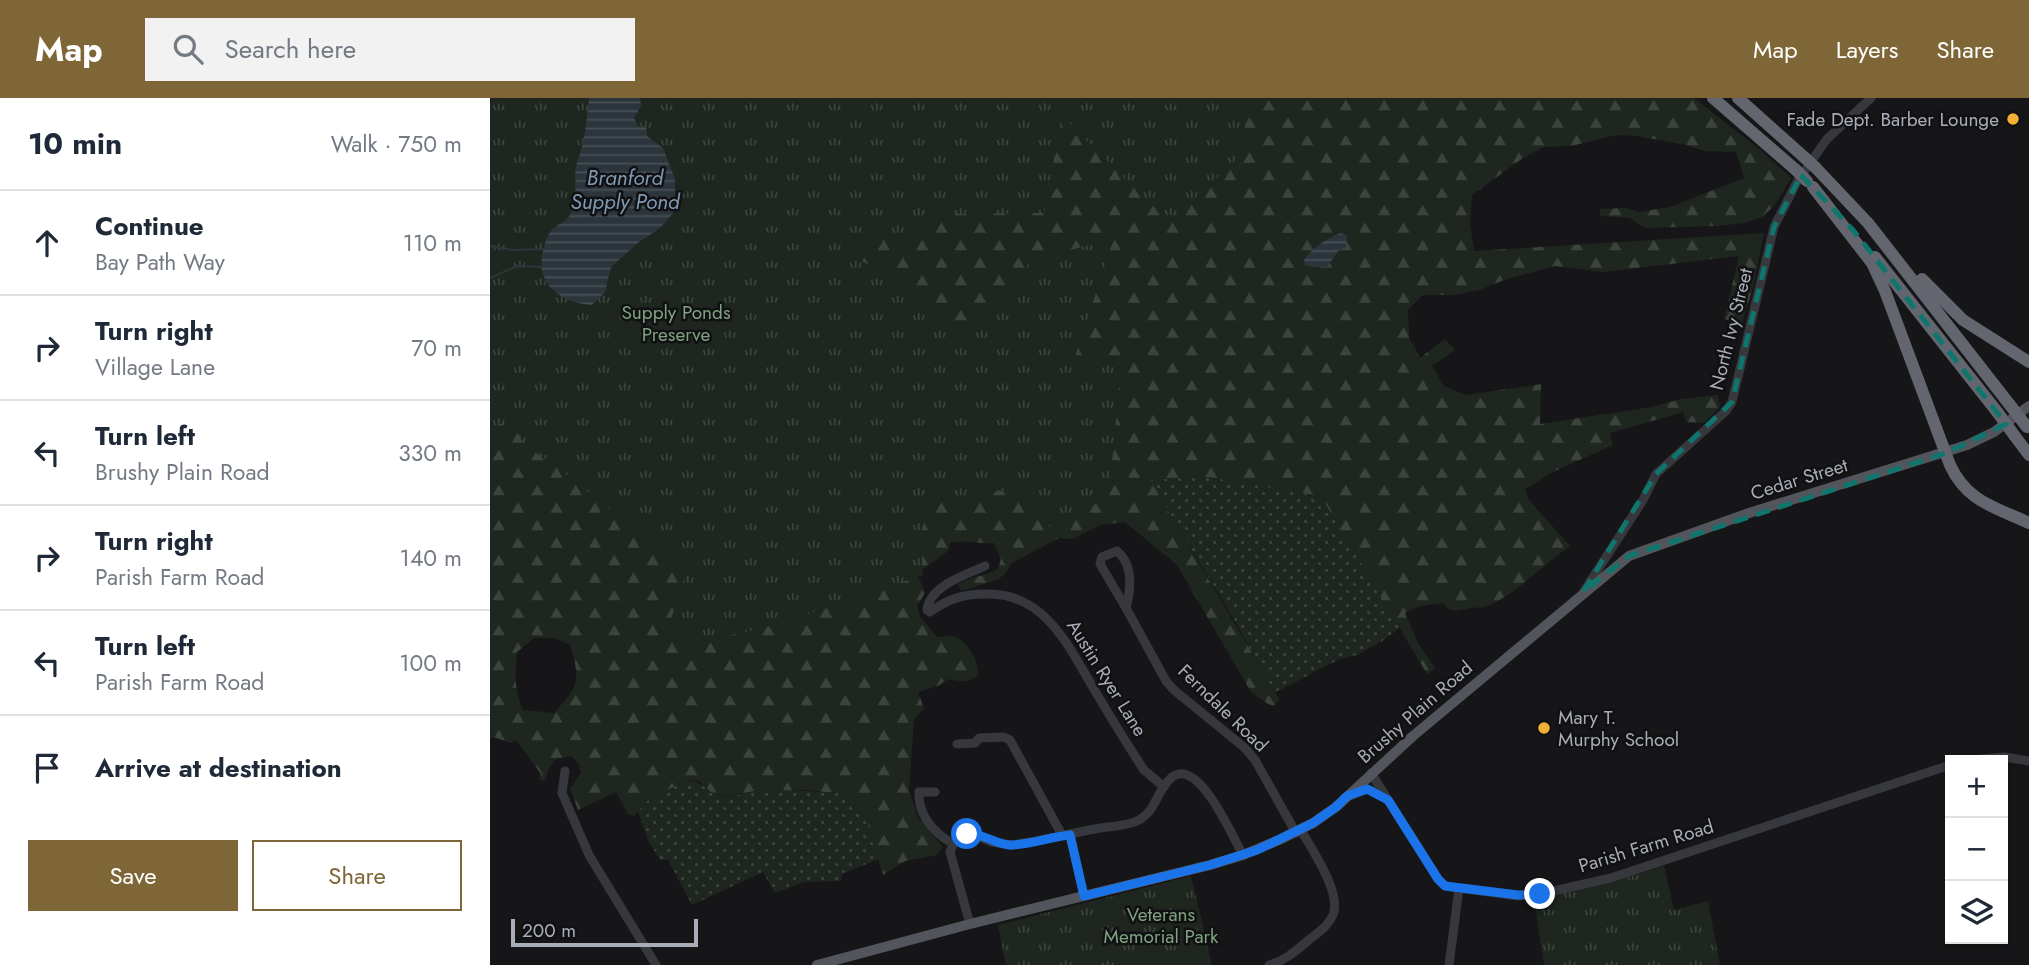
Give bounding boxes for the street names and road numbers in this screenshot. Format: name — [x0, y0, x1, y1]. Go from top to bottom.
street label: North Ivy Street — [1703, 265, 1759, 393]
street label: Cedar Street — [1747, 451, 1851, 507]
street label: Austin Ryer Lane — [1060, 614, 1154, 742]
street label: Brushy Plain Road — [1352, 655, 1478, 769]
street label: Ferndale Road — [1172, 658, 1274, 758]
street label: Parish Farm Road — [1575, 813, 1717, 879]

